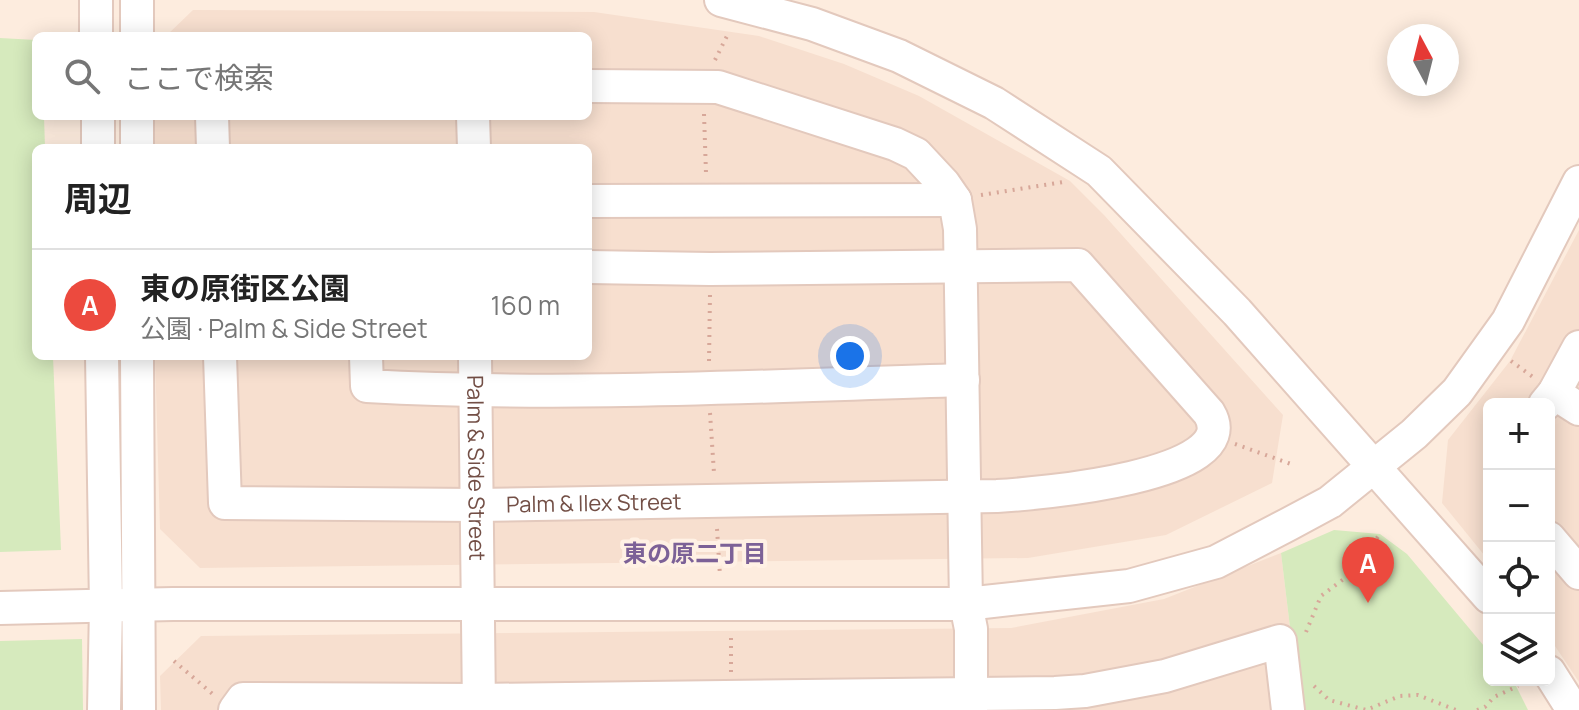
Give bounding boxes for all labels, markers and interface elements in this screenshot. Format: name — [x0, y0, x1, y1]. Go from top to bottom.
north arrow — [1387, 24, 1459, 96]
search box — [32, 32, 592, 120]
icon: search — [60, 54, 104, 98]
text: ここで検索 — [124, 57, 274, 98]
text: 周辺 — [64, 175, 132, 221]
text: 東の原街区公園 — [140, 267, 350, 308]
text: A — [81, 287, 99, 323]
text: 160 m — [491, 287, 560, 323]
text: 公園 · Palm & Side Street — [140, 310, 428, 346]
your location — [830, 336, 870, 376]
street label: Palm & Side Street — [460, 375, 492, 561]
map controls — [1483, 398, 1555, 686]
button: + — [1483, 398, 1555, 470]
button: − — [1483, 470, 1555, 542]
street label: Palm & Ilex Street — [506, 486, 682, 519]
district label: 東の原二丁目 — [623, 536, 767, 569]
pin: A — [1342, 537, 1394, 603]
button: locate — [1483, 542, 1555, 614]
button: layers — [1483, 614, 1555, 686]

